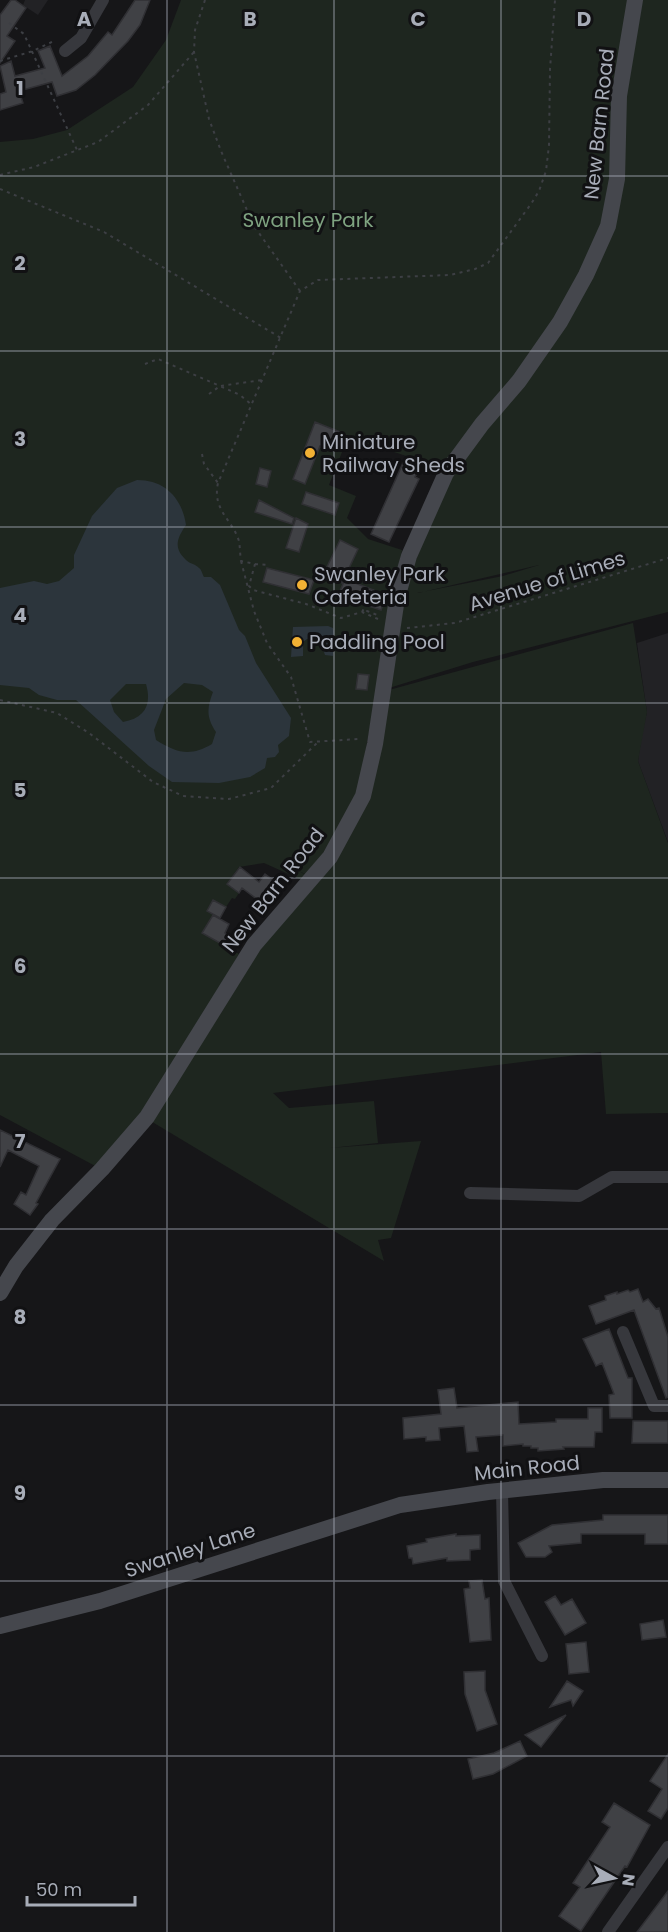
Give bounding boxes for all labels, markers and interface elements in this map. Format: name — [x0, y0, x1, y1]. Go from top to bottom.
text: A — [77, 5, 92, 33]
text: B — [243, 5, 257, 33]
text: C — [410, 5, 426, 33]
text: D — [577, 5, 591, 33]
street label: New Barn Road — [577, 47, 621, 201]
text: 1 — [16, 74, 24, 102]
park label: Swanley Park — [242, 206, 374, 234]
text: 2 — [14, 249, 26, 277]
text: 3 — [14, 425, 26, 453]
place label: Miniature Railway Sheds — [322, 428, 465, 479]
marker: Miniature Railway Sheds — [303, 446, 317, 460]
street label: Avenue of Limes — [465, 544, 629, 618]
place label: Swanley Park Cafeteria — [314, 560, 446, 611]
marker: Swanley Park Cafeteria — [295, 578, 309, 592]
text: 4 — [13, 601, 27, 629]
place label: Paddling Pool — [309, 628, 445, 656]
marker: Paddling Pool — [290, 635, 304, 649]
text: 5 — [14, 776, 27, 804]
street label: New Barn Road — [215, 822, 331, 958]
text: 6 — [14, 952, 26, 980]
text: 7 — [15, 1127, 26, 1155]
text: 8 — [14, 1303, 26, 1331]
street label: Main Road — [473, 1449, 581, 1487]
text: 9 — [14, 1479, 26, 1507]
street label: Swanley Lane — [121, 1516, 259, 1584]
north arrow — [584, 1848, 644, 1908]
scale bar — [27, 1869, 135, 1907]
text: N — [616, 1872, 641, 1888]
text: 50 m — [36, 1877, 82, 1902]

